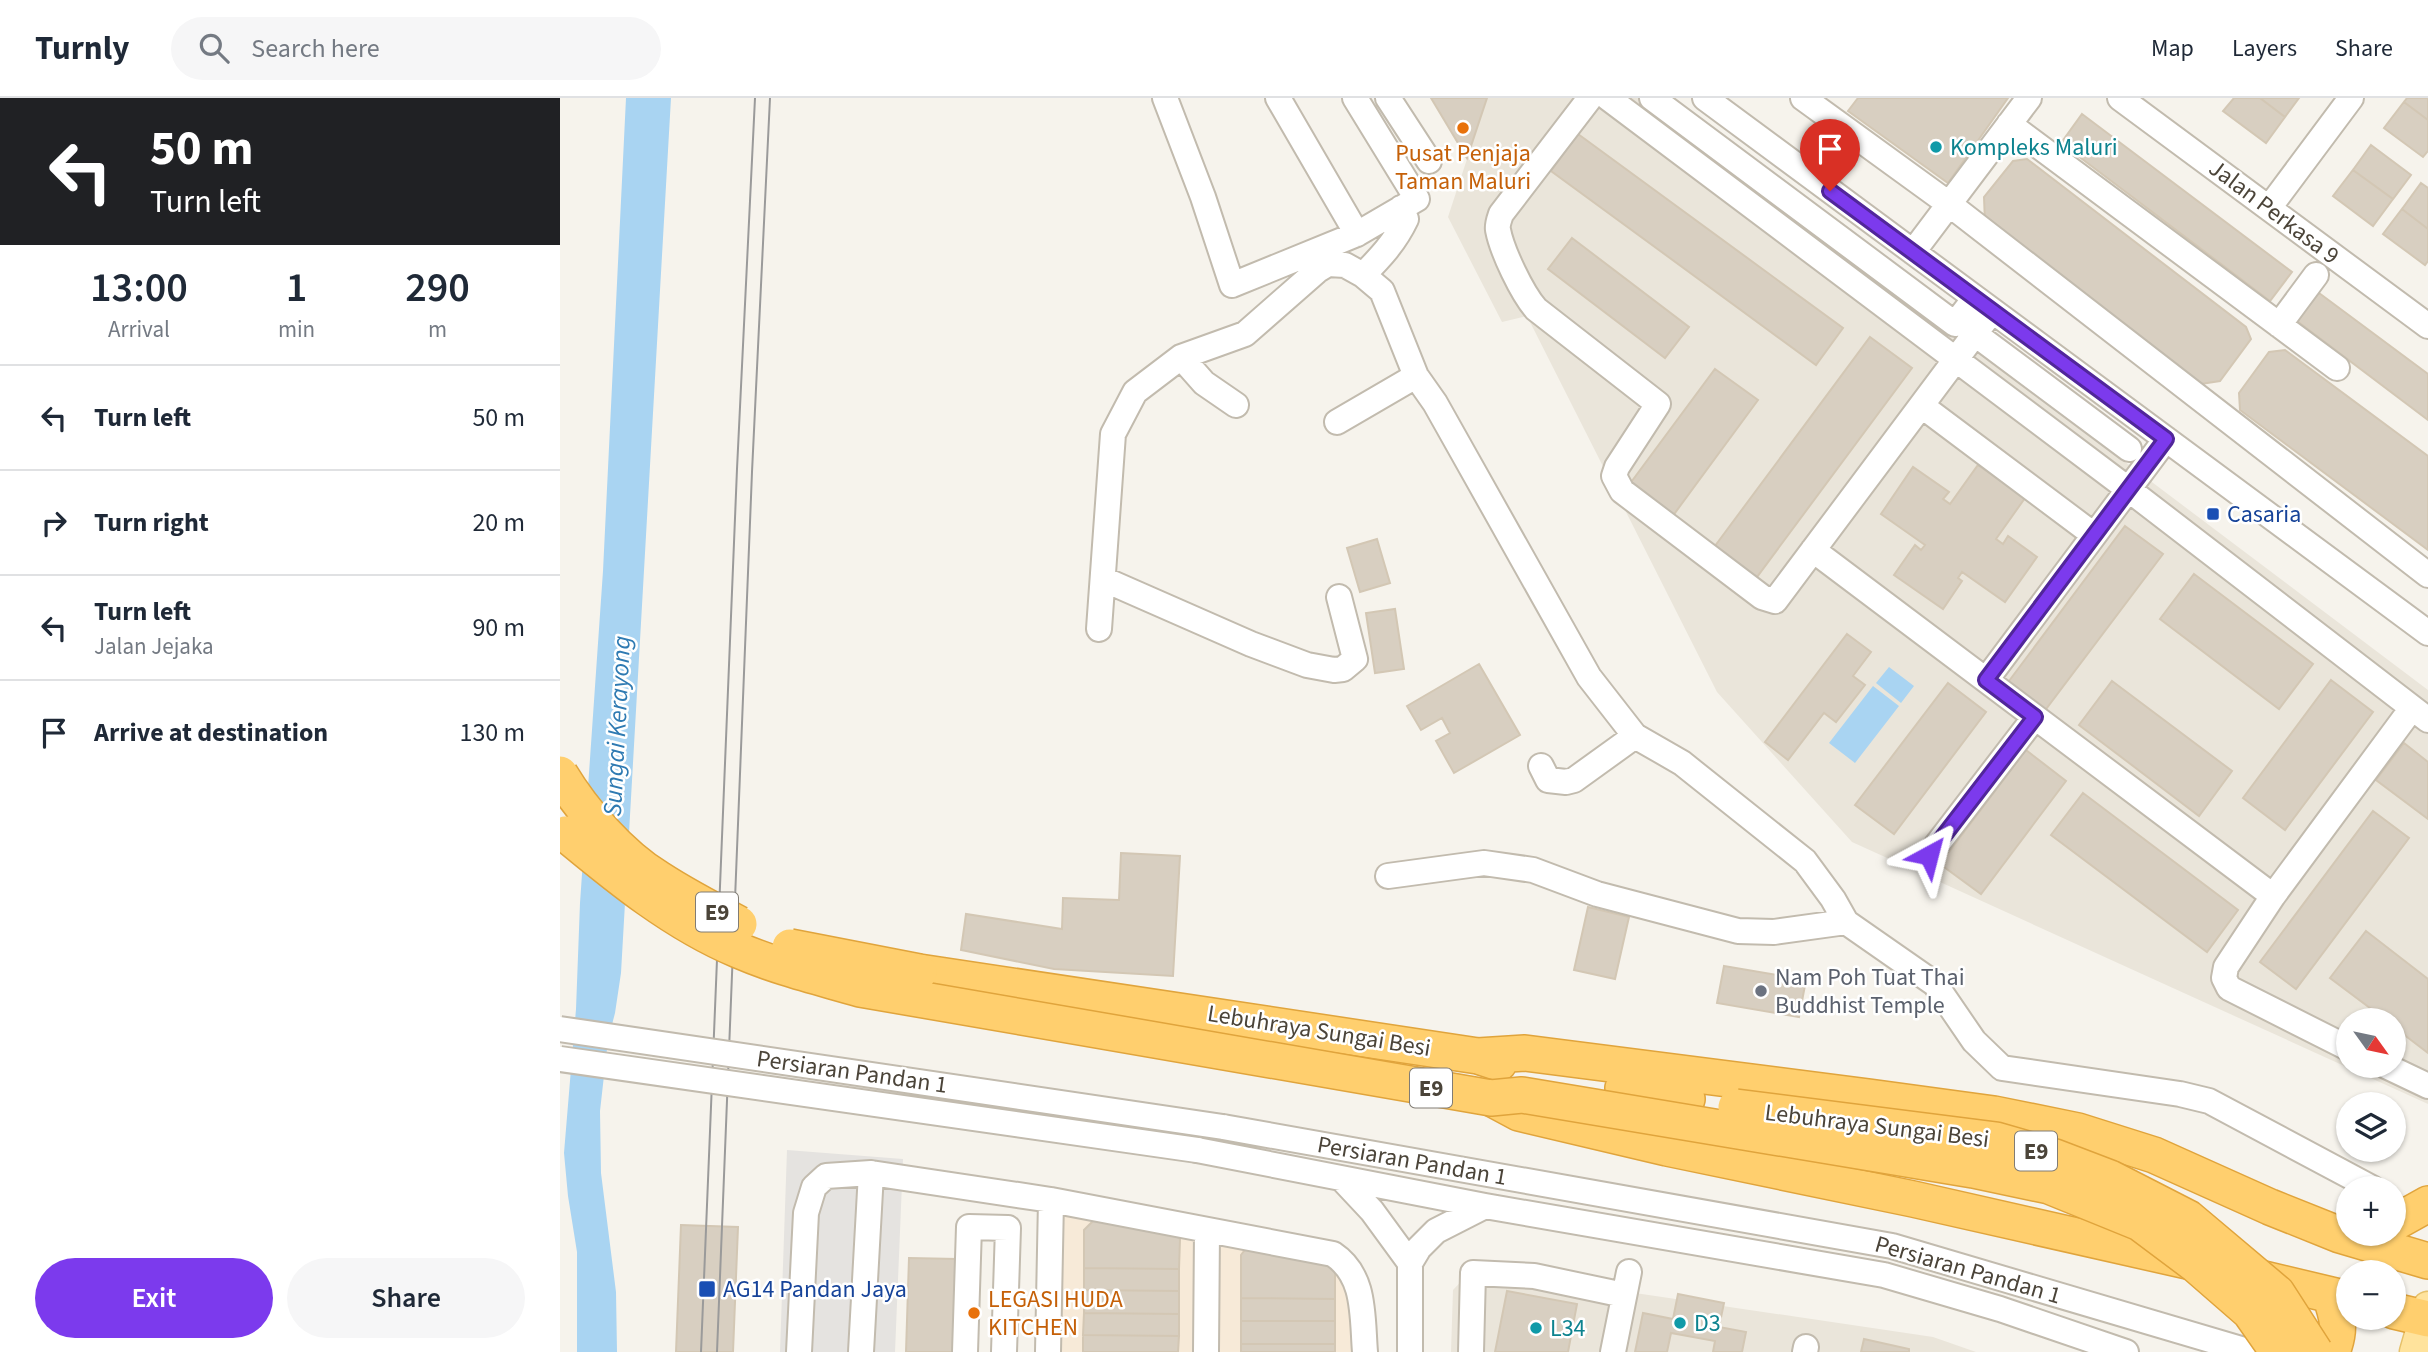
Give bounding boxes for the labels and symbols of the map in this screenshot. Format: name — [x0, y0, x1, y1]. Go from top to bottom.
pin — [1800, 119, 1860, 191]
marker: Pusat Penjaja Taman Maluri — [1455, 120, 1471, 136]
place label: Kompleks Maluri — [1950, 130, 2118, 165]
place label: Pusat Penjaja Taman Maluri — [1395, 136, 1531, 199]
marker: Kompleks Maluri — [1928, 139, 1944, 155]
street label: Jalan Perkasa 9 — [2201, 151, 2347, 273]
place label: Casaria — [2227, 497, 2301, 532]
marker: Casaria — [2205, 506, 2221, 522]
water label: Sungai Kerayong — [594, 635, 640, 817]
position arrow — [1892, 818, 1966, 892]
road number: E9 — [696, 892, 738, 932]
place label: Nam Poh Tuat Thai Buddhist Temple — [1775, 960, 1965, 1023]
marker: Nam Poh Tuat Thai Buddhist Temple — [1753, 983, 1769, 999]
street label: Lebuhraya Sungai Besi — [1205, 996, 1433, 1066]
north arrow — [2336, 1008, 2406, 1078]
street label: Persiaran Pandan 1 — [754, 1041, 950, 1103]
road number: E9 — [1410, 1068, 1452, 1107]
street label: Lebuhraya Sungai Besi — [1763, 1095, 1991, 1157]
street label: Persiaran Pandan 1 — [1314, 1127, 1510, 1195]
road number: E9 — [2015, 1132, 2057, 1170]
street label: Persiaran Pandan 1 — [1871, 1227, 2065, 1313]
place label: AG14 Pandan Jaya — [723, 1272, 907, 1307]
marker: AG14 Pandan Jaya — [697, 1279, 717, 1299]
place label: LEGASI HUDA KITCHEN — [988, 1282, 1123, 1345]
marker: LEGASI HUDA KITCHEN — [966, 1305, 982, 1321]
place label: D3 — [1694, 1306, 1721, 1341]
place label: L34 — [1550, 1311, 1586, 1346]
marker: D3 — [1672, 1315, 1688, 1331]
marker: L34 — [1528, 1320, 1544, 1336]

